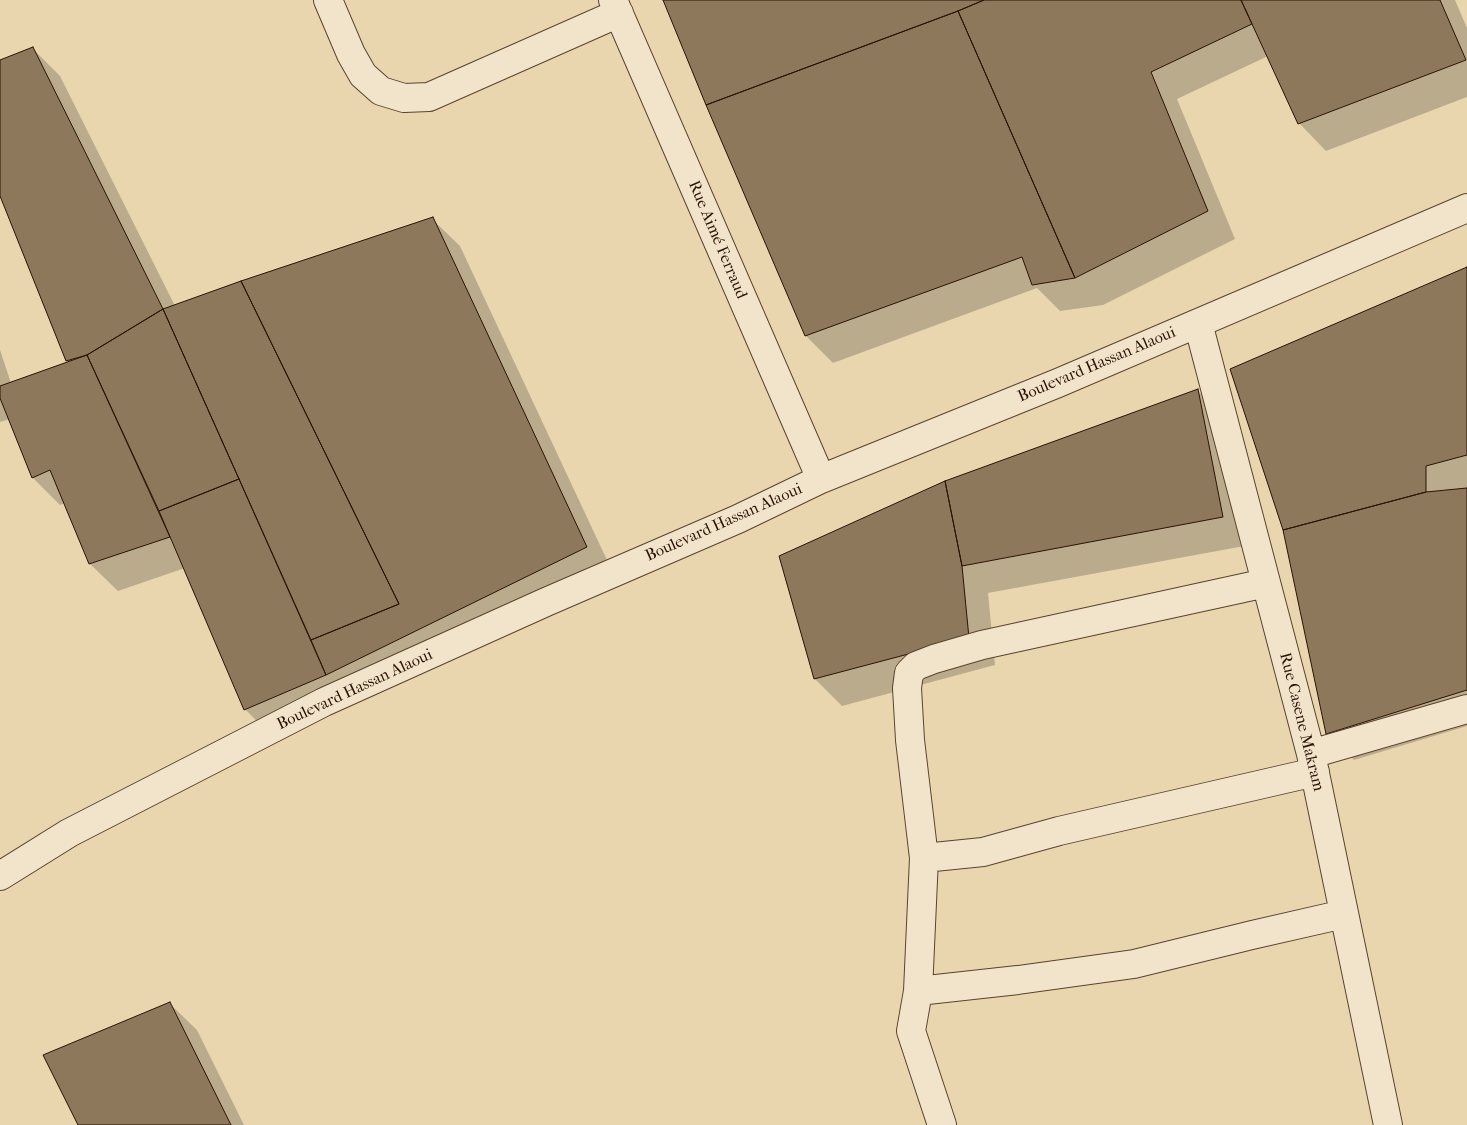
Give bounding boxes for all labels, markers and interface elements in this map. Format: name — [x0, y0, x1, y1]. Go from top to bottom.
street label: Rue Aimé Ferraud — [683, 178, 751, 302]
street label: Boulevard Hassan Alaoui — [1015, 323, 1179, 407]
street label: Boulevard Hassan Alaoui — [643, 480, 805, 566]
street label: Boulevard Hassan Alaoui — [274, 645, 436, 735]
street label: Rue Casene Makram — [1274, 651, 1328, 793]

